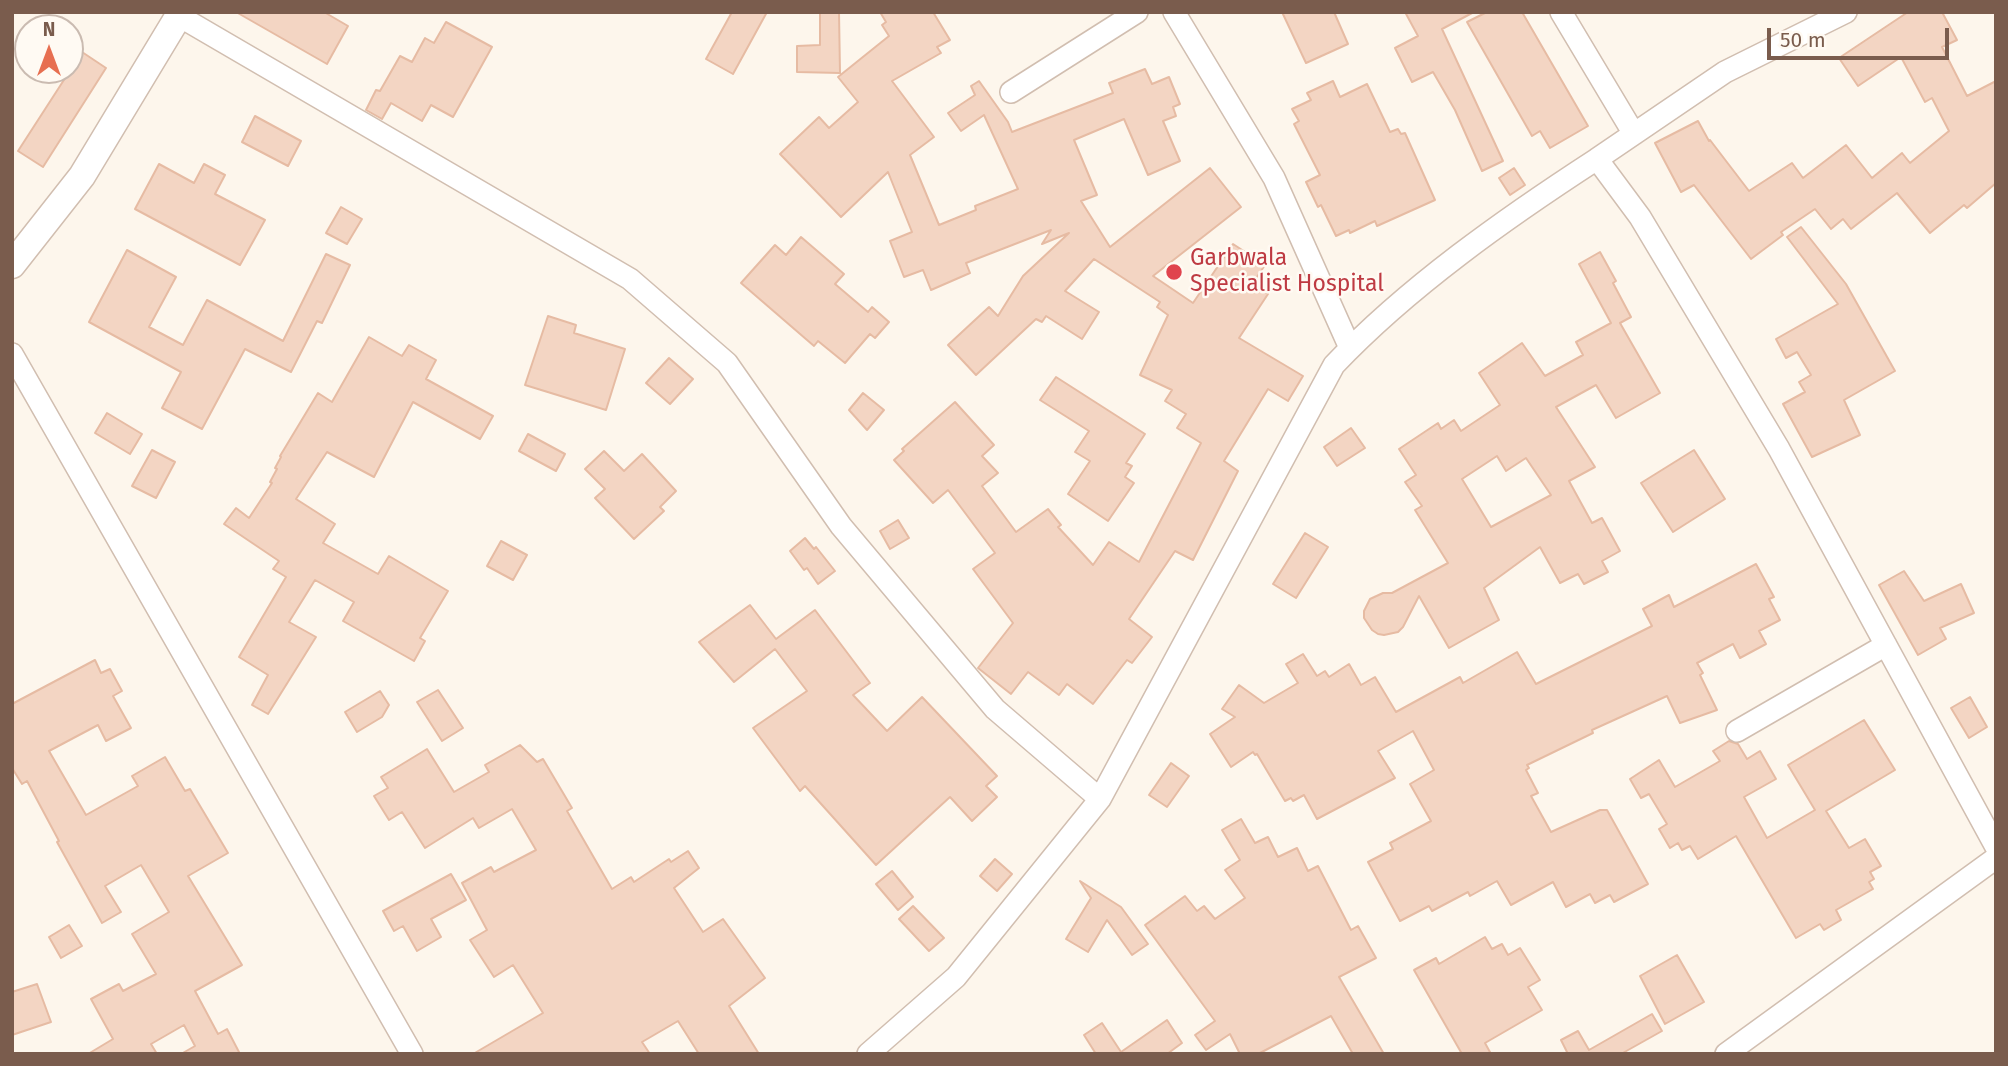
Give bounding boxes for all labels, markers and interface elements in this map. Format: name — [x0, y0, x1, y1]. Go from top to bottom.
north arrow — [14, 14, 84, 84]
scale bar — [1770, 14, 1952, 58]
text: N — [43, 18, 55, 41]
text: 50 m — [1780, 27, 1826, 53]
place label: Garbwala Specialist Hospital — [1190, 245, 1384, 299]
marker: Garbwala Specialist Hospital — [1164, 262, 1184, 282]

